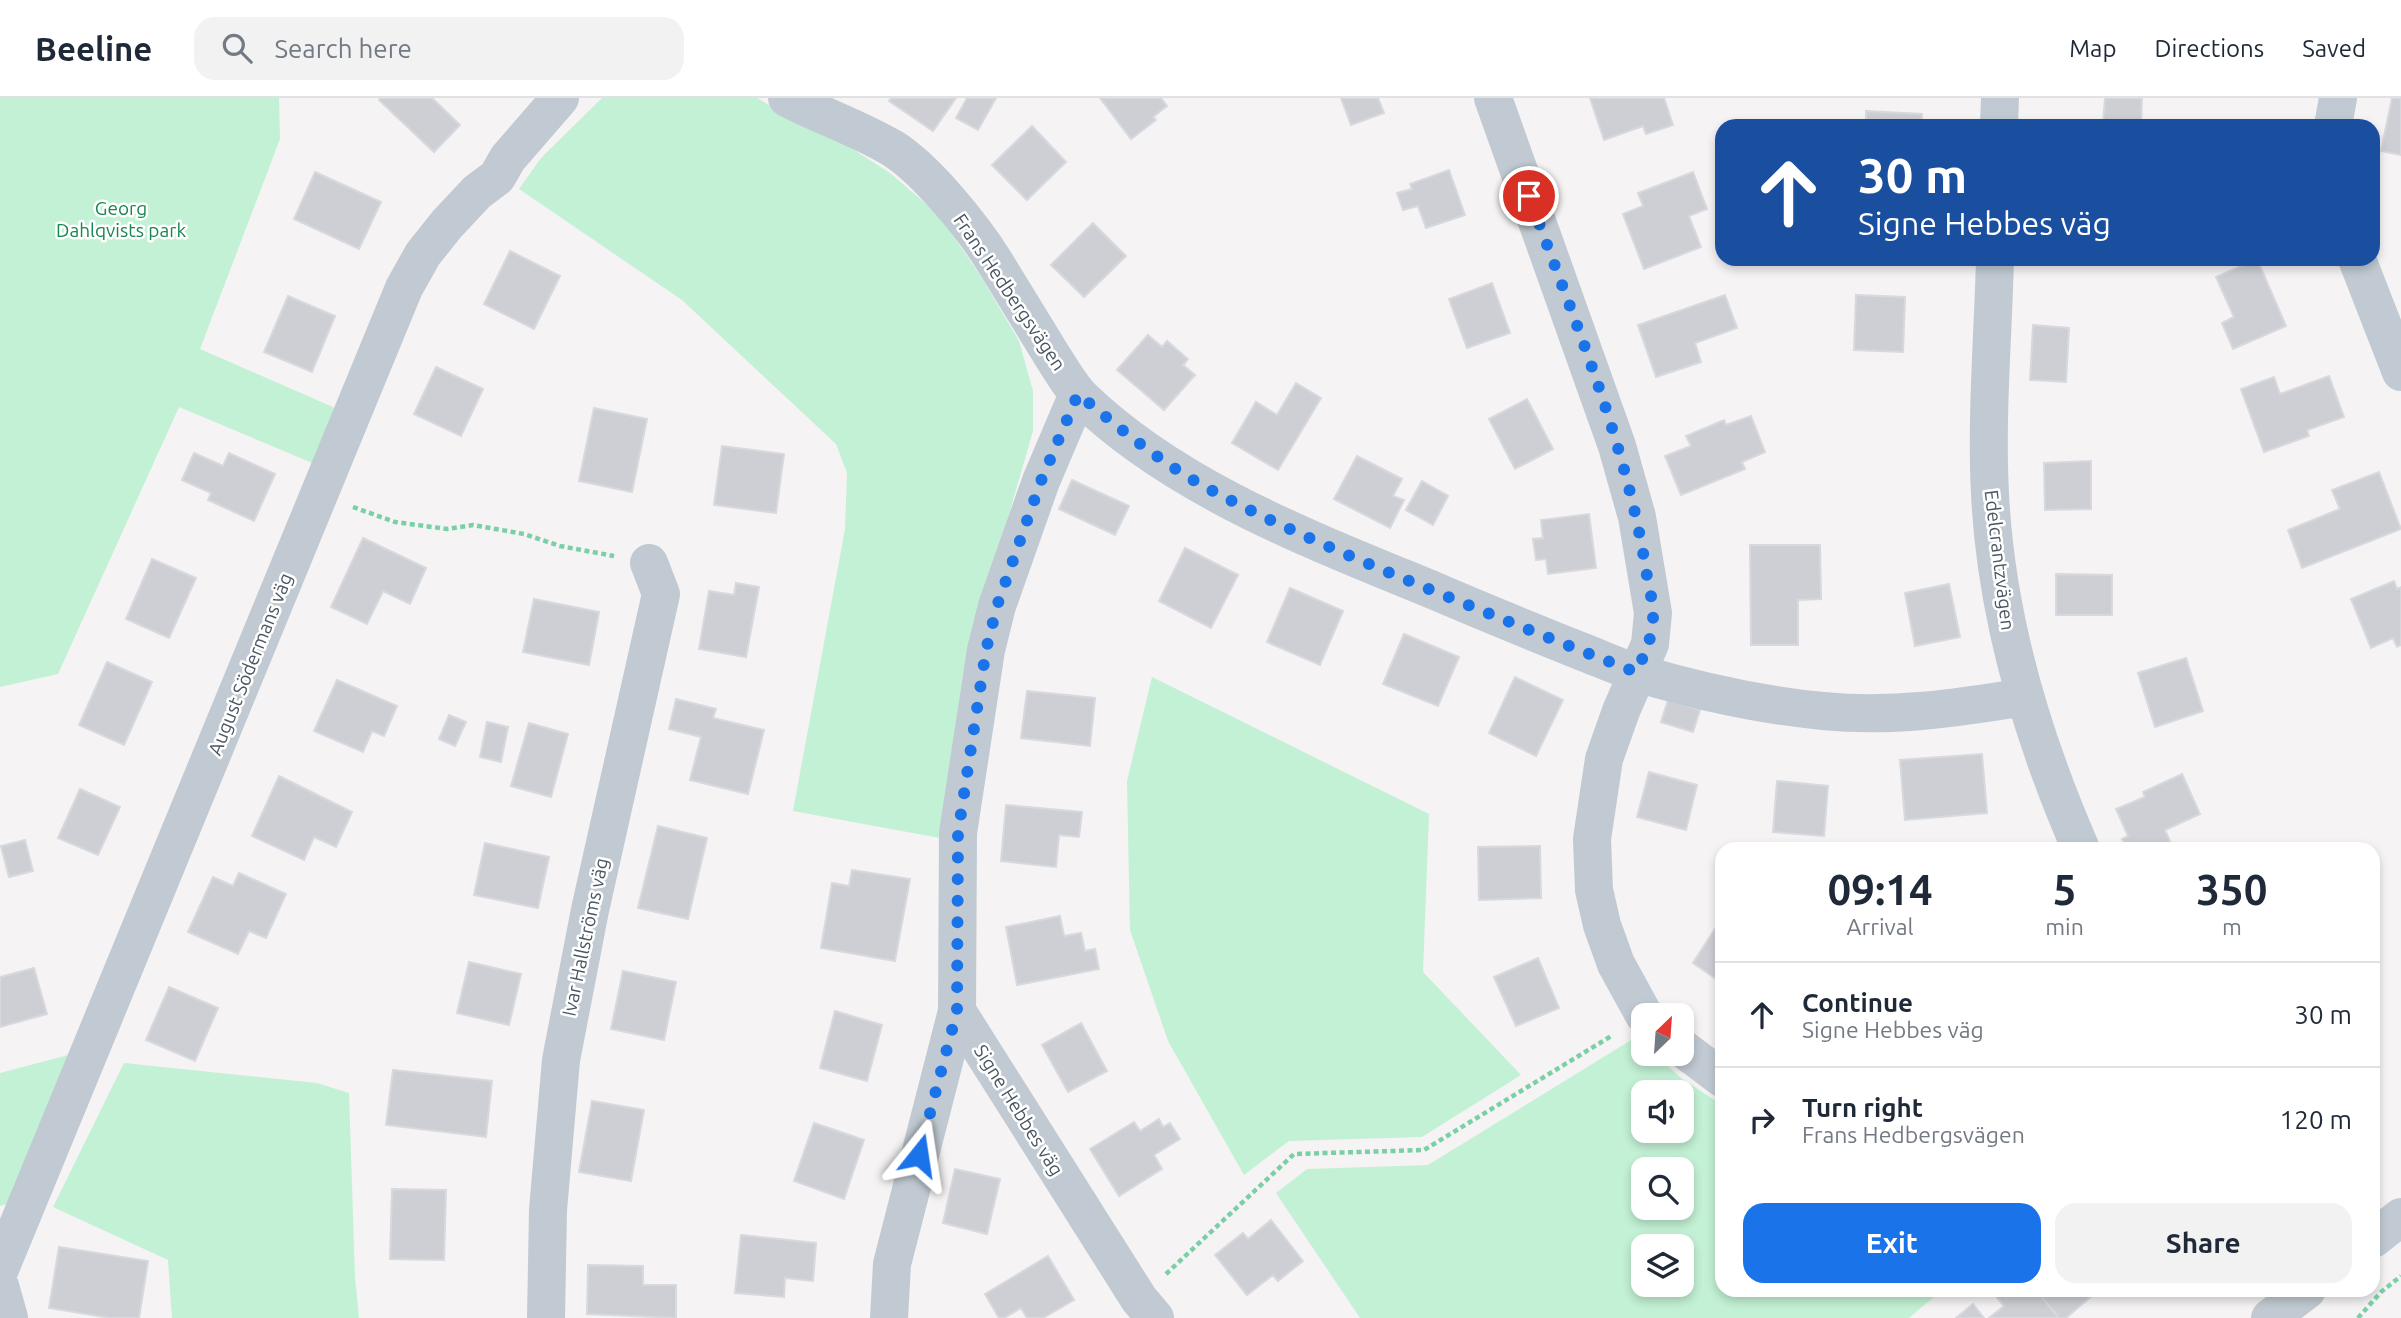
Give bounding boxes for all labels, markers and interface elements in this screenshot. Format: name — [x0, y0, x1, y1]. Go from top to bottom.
search box — [194, 17, 684, 80]
icon: search — [218, 29, 256, 67]
text: Beeline — [35, 30, 152, 67]
text: Search here — [274, 34, 412, 63]
text: Map — [2069, 35, 2116, 62]
text: Directions — [2154, 35, 2264, 62]
text: Saved — [2302, 35, 2366, 62]
icon: ahead — [1743, 147, 1834, 238]
text: 30 m — [1858, 147, 1967, 202]
pin — [1499, 166, 1559, 226]
icon: arrive — [1510, 177, 1548, 215]
park label: Georg Dahlqvists park — [56, 197, 186, 241]
text: Signe Hebbes väg — [1858, 205, 2111, 241]
street label: Frans Hedbergsvägen — [949, 210, 1071, 374]
street label: Edelcrantzvägen — [1980, 489, 2020, 631]
street label: August Södermans väg — [203, 570, 297, 758]
street label: Ivar Hallströms väg — [557, 856, 613, 1018]
text: 09:14 — [1828, 866, 1933, 913]
text: 5 — [2053, 866, 2076, 913]
text: 350 — [2196, 866, 2267, 913]
text: Arrival — [1847, 914, 1914, 939]
text: min — [2045, 914, 2084, 939]
text: m — [2222, 914, 2242, 939]
text: Continue — [1802, 988, 1913, 1017]
icon: ahead — [1743, 996, 1781, 1034]
text: 30 m — [2294, 1000, 2352, 1029]
north arrow — [1631, 1003, 1694, 1066]
map controls — [1631, 1003, 1694, 1297]
text: Signe Hebbes väg — [1802, 1017, 1984, 1042]
street label: Signe Hebbes väg — [970, 1040, 1068, 1180]
button: sound — [1631, 1080, 1694, 1143]
text: Turn right — [1802, 1093, 1923, 1122]
icon: right — [1743, 1101, 1781, 1139]
text: 120 m — [2280, 1105, 2352, 1134]
position arrow — [882, 1118, 956, 1192]
text: Frans Hedbergsvägen — [1802, 1122, 2025, 1147]
button: search — [1631, 1157, 1694, 1220]
button: Exit — [1743, 1203, 2041, 1283]
button: Share — [2055, 1203, 2352, 1283]
button: layers — [1631, 1234, 1694, 1297]

